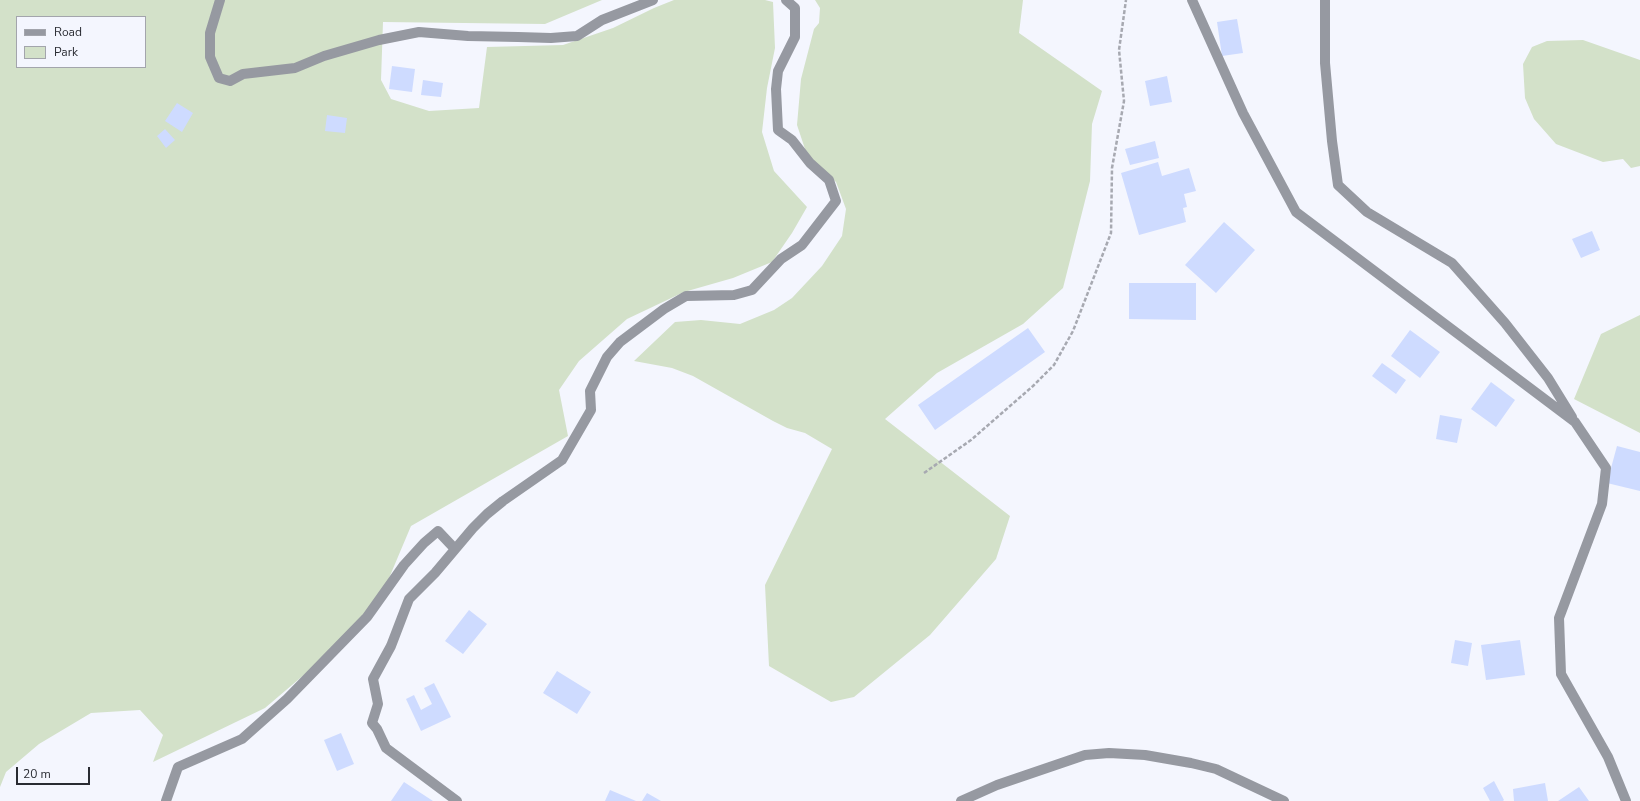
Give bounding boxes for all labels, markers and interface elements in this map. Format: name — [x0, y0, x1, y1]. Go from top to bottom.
legend — [16, 16, 146, 68]
text: Road — [54, 24, 82, 40]
text: Park — [54, 44, 78, 60]
scale bar — [18, 759, 92, 785]
text: 20 m — [23, 766, 51, 782]

